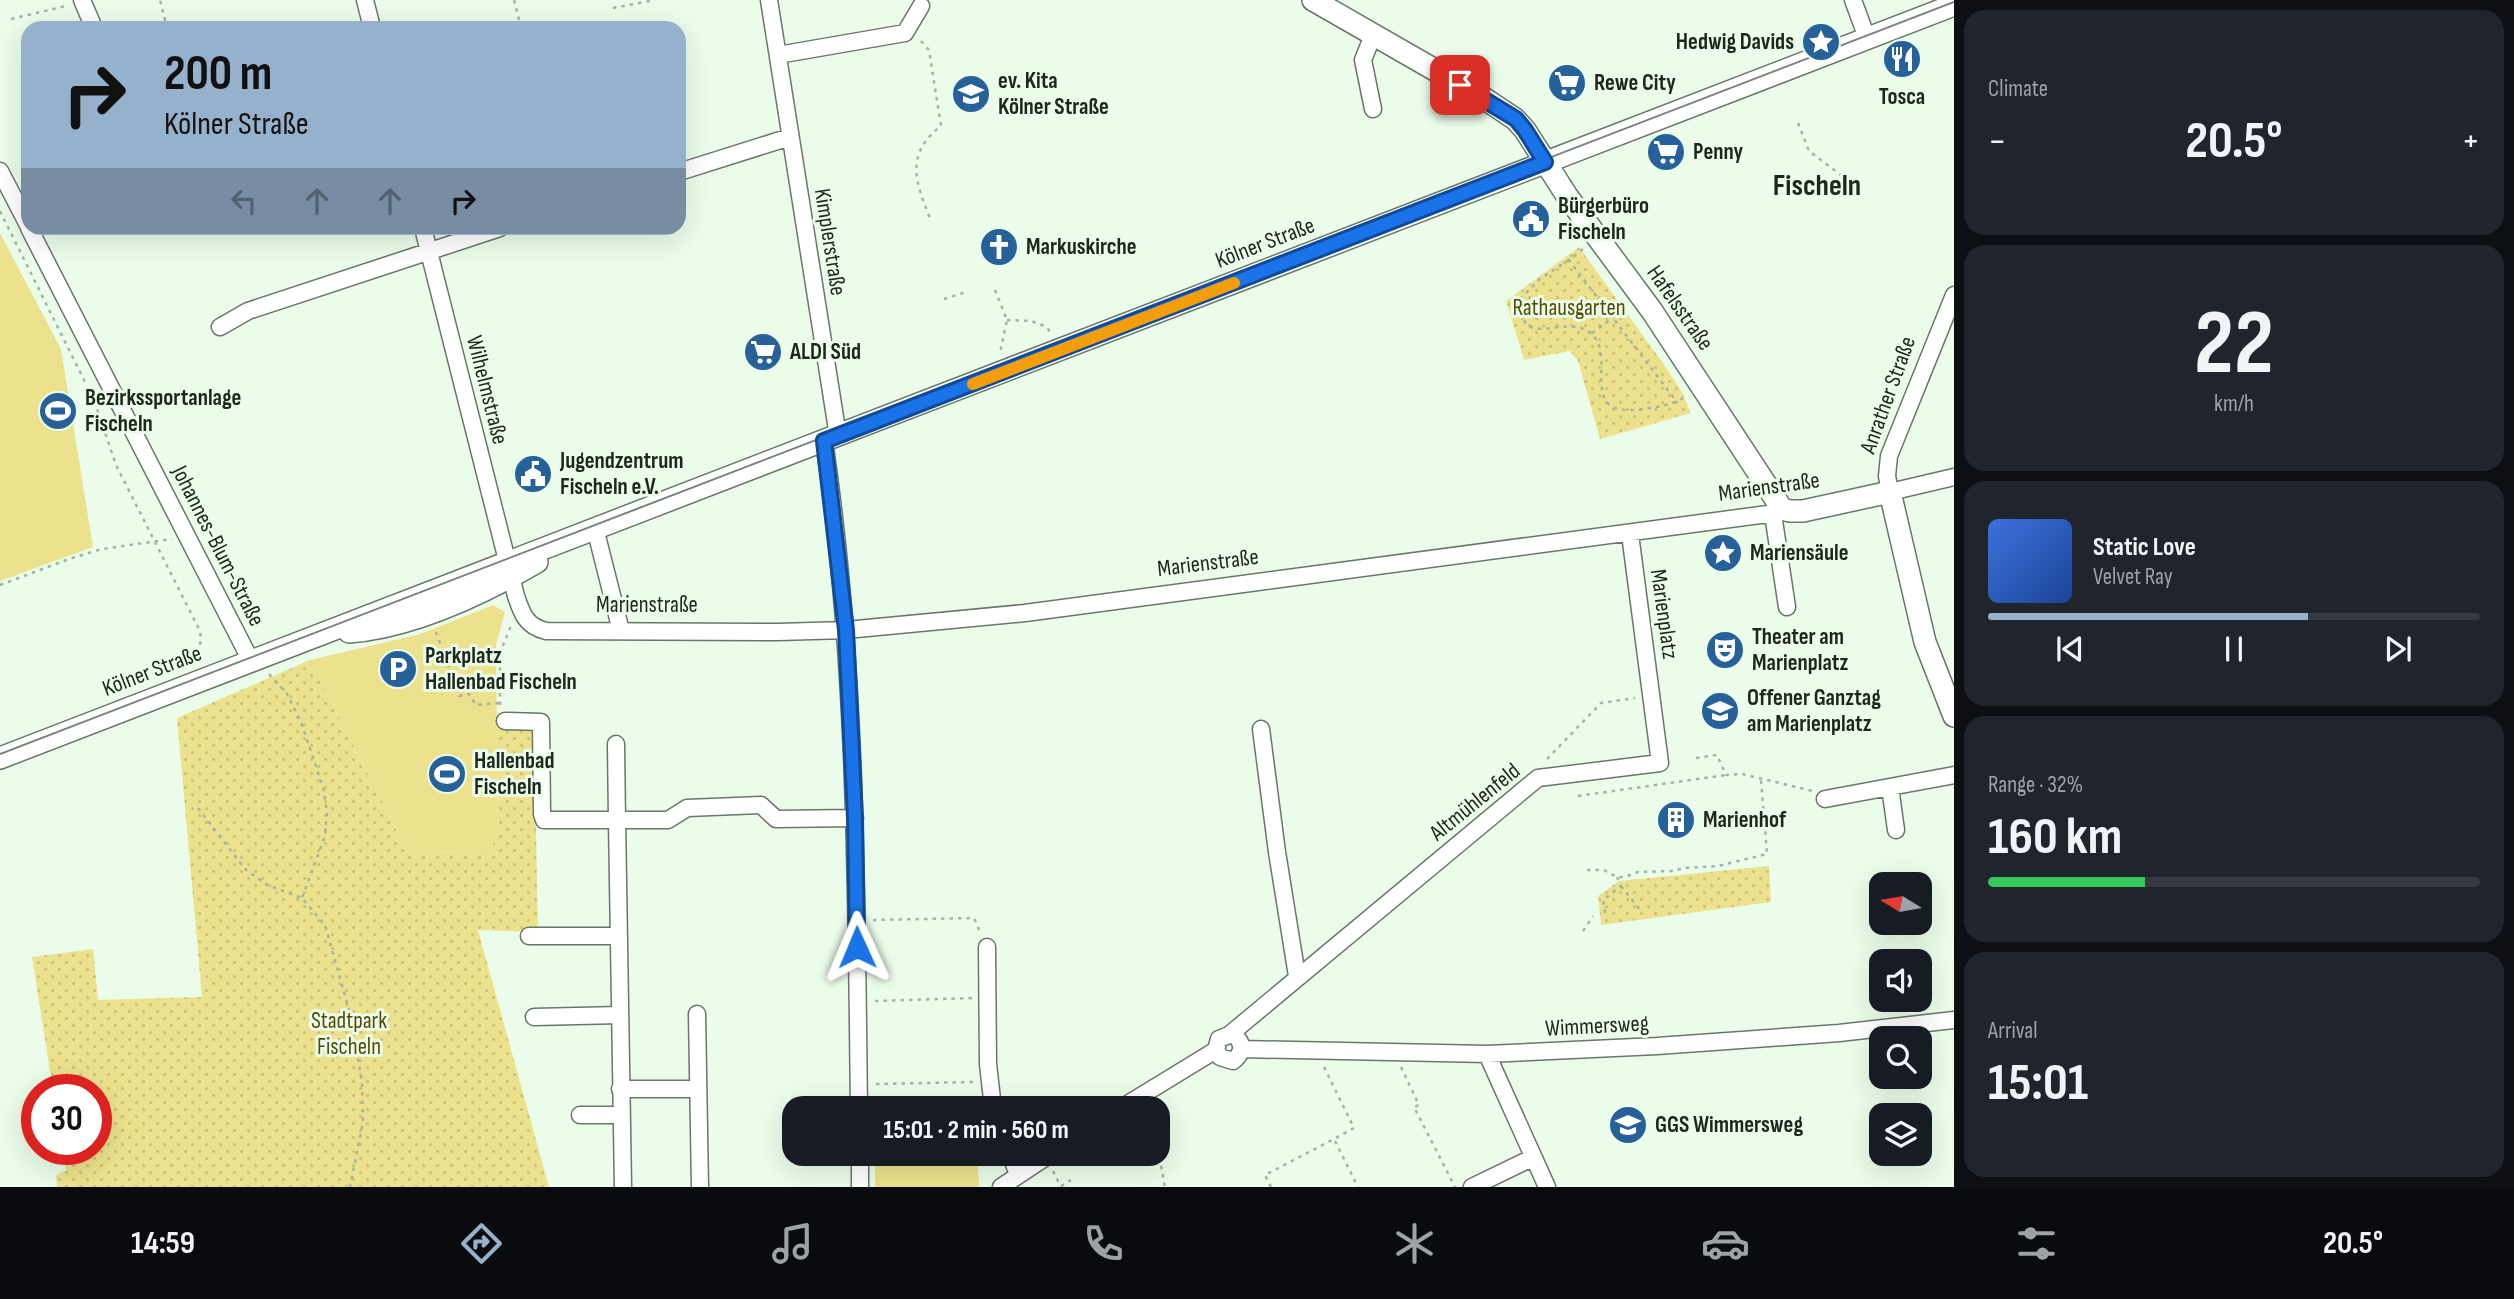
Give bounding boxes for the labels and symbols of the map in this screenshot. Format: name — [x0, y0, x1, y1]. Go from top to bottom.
place icon: Hedwig Davids — [1800, 21, 1842, 63]
place label: Hedwig Davids — [1676, 28, 1794, 56]
restaurant icon: Tosca — [1881, 38, 1923, 80]
pin — [1430, 55, 1490, 115]
supermarket icon: Rewe City — [1546, 62, 1588, 104]
place label: ev. Kita Kölner Straße — [998, 67, 1109, 121]
place label: Rewe City — [1594, 69, 1676, 97]
school or university icon: ev. Kita Kölner Straße — [950, 73, 992, 115]
place label: Tosca — [1879, 83, 1925, 111]
supermarket icon: Penny — [1645, 131, 1687, 173]
place label: Penny — [1693, 138, 1744, 166]
district label: Fischeln — [1773, 168, 1861, 204]
street label: Kimplerstraße — [808, 186, 852, 298]
place label: Bürgerbüro Fischeln — [1558, 192, 1649, 246]
public building icon: Bürgerbüro Fischeln — [1510, 198, 1552, 240]
street label: Kölner Straße — [1211, 211, 1319, 275]
church icon: Markuskirche — [978, 226, 1020, 268]
place label: Markuskirche — [1026, 233, 1137, 261]
street label: Hafelsstraße — [1641, 260, 1719, 356]
park label: Rathausgarten — [1512, 294, 1626, 322]
supermarket icon: ALDI Süd — [742, 331, 784, 373]
street label: Wilhelmstraße — [460, 333, 514, 447]
street label: Anrather Straße — [1854, 333, 1922, 458]
place label: ALDI Süd — [789, 338, 861, 366]
place label: Bezirkssportanlage Fischeln — [85, 384, 241, 438]
sports icon: Bezirkssportanlage Fischeln — [37, 390, 79, 432]
place label: Jugendzentrum Fischeln e.V. — [559, 447, 684, 501]
public building icon: Jugendzentrum Fischeln e.V. — [512, 453, 554, 495]
street label: Johannes-Blum-Straße — [165, 460, 271, 631]
street label: Marienstraße — [1717, 466, 1821, 508]
place icon: Mariensäule — [1702, 532, 1744, 574]
place label: Mariensäule — [1750, 539, 1849, 567]
street label: Marienstraße — [1156, 543, 1260, 583]
street label: Marienplatz — [1644, 567, 1684, 661]
street label: Marienstraße — [596, 591, 698, 619]
place label: Theater am Marienplatz — [1752, 623, 1848, 677]
theatre icon: Theater am Marienplatz — [1704, 629, 1746, 671]
street label: Kölner Straße — [98, 639, 206, 703]
place label: Parkplatz Hallenbad Fischeln — [425, 642, 577, 696]
parking icon: Parkplatz Hallenbad Fischeln — [377, 648, 419, 690]
place label: Offener Ganztag am Marienplatz — [1747, 684, 1881, 738]
school or university icon: Offener Ganztag am Marienplatz — [1699, 690, 1741, 732]
place label: Hallenbad Fischeln — [474, 747, 554, 801]
sports icon: Hallenbad Fischeln — [426, 753, 468, 795]
street label: Altmühlenfeld — [1423, 757, 1526, 848]
building icon: Marienhof — [1655, 799, 1697, 841]
place label: Marienhof — [1703, 806, 1787, 834]
north arrow — [1869, 872, 1932, 934]
position arrow — [820, 910, 894, 984]
park label: Stadtpark Fischeln — [311, 1007, 387, 1061]
street label: Wimmersweg — [1544, 1009, 1650, 1043]
speed limit sign: 30 — [21, 1074, 112, 1165]
school or university icon: GGS Wimmersweg — [1607, 1104, 1649, 1146]
place label: GGS Wimmersweg — [1655, 1111, 1803, 1139]

